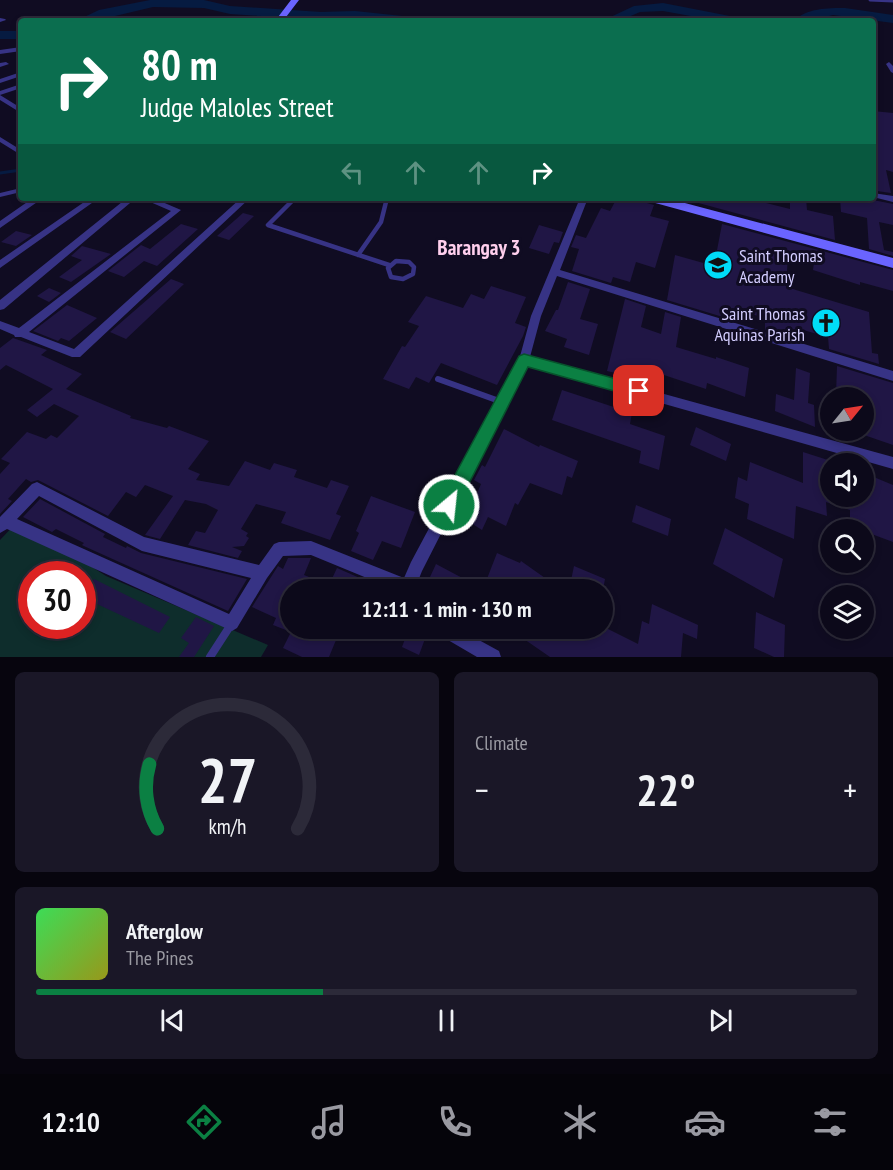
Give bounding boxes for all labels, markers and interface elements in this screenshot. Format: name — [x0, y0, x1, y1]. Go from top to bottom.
text: 80 m — [141, 37, 218, 92]
icon: right — [42, 42, 120, 120]
text: Judge Maloles Street — [141, 90, 334, 124]
icon: left — [336, 156, 369, 189]
icon: ahead — [399, 156, 432, 189]
icon: ahead — [462, 156, 495, 189]
icon: right — [525, 156, 558, 189]
district label: Barangay 3 — [437, 234, 521, 261]
place label: Saint Thomas Academy — [739, 244, 823, 288]
school or university icon: Saint Thomas Academy — [702, 249, 734, 281]
place label: Saint Thomas Aquinas Parish — [715, 302, 805, 346]
church icon: Saint Thomas Aquinas Parish — [810, 307, 842, 339]
pin — [613, 365, 664, 416]
icon: arrive — [622, 374, 655, 407]
north arrow — [820, 387, 874, 441]
map controls — [820, 387, 874, 639]
button: sound — [820, 453, 874, 507]
position arrow — [417, 473, 481, 537]
button: search — [820, 519, 874, 573]
speed limit sign: 30 — [18, 561, 96, 639]
button: layers — [820, 585, 874, 639]
text: 12:11 · 1 min · 130 m — [361, 595, 532, 623]
text: Climate — [475, 730, 528, 756]
text: 27 — [197, 739, 257, 820]
text: 22° — [636, 760, 696, 818]
text: − — [475, 768, 489, 811]
text: + — [843, 768, 857, 811]
text: km/h — [208, 812, 246, 840]
text: Afterglow — [126, 917, 203, 945]
text: The Pines — [126, 945, 193, 971]
icon: previous — [156, 1004, 189, 1037]
icon: pause — [430, 1004, 463, 1037]
icon: next — [704, 1004, 737, 1037]
icon: directions — [183, 1101, 225, 1143]
icon: music — [308, 1101, 350, 1143]
icon: phone — [434, 1101, 476, 1143]
icon: climate — [559, 1101, 601, 1143]
icon: car — [684, 1101, 726, 1143]
icon: filters — [809, 1101, 851, 1143]
text: 12:10 — [42, 1105, 100, 1139]

